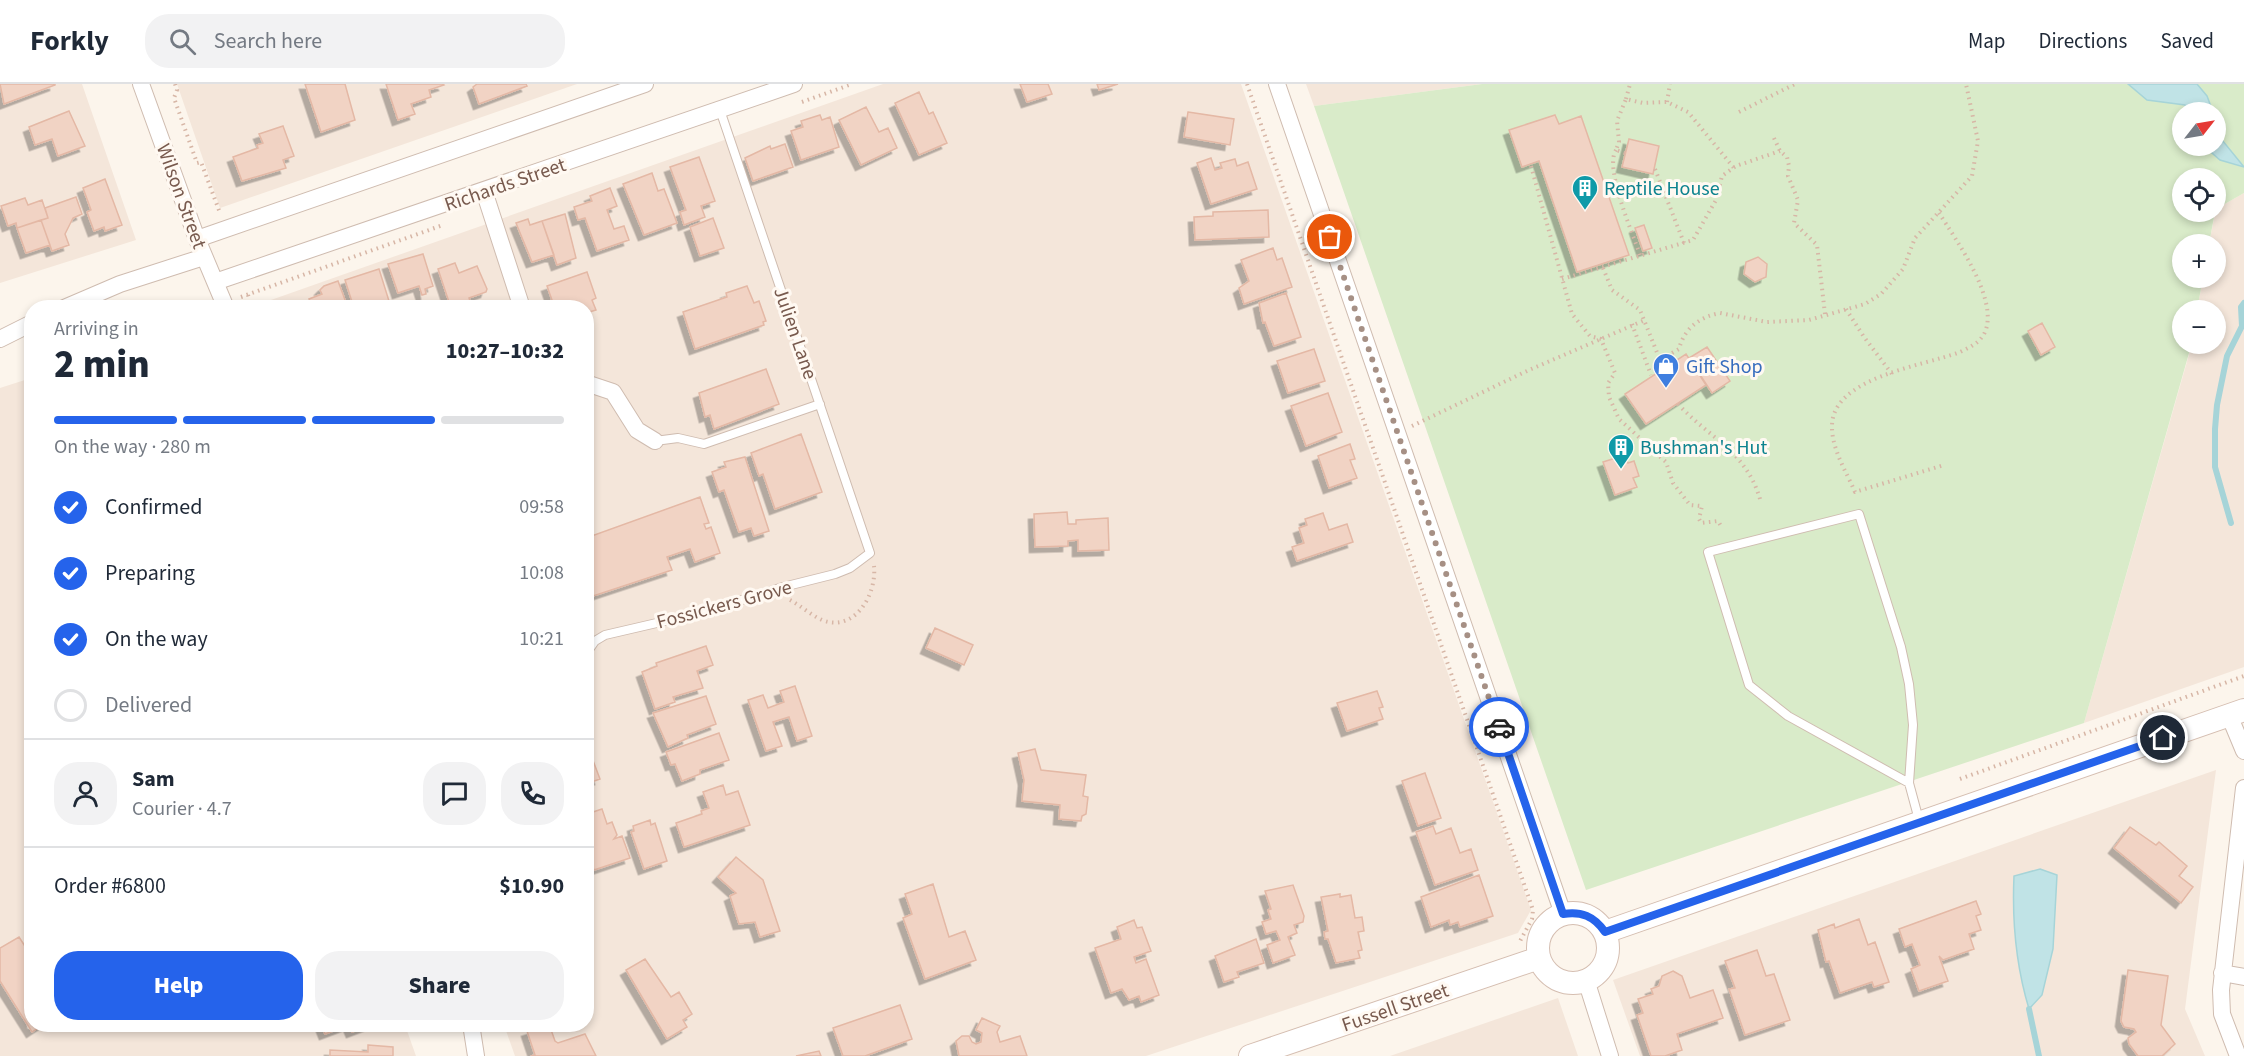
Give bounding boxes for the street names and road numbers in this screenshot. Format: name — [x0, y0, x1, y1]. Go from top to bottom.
street label: Wilson Street — [149, 140, 213, 253]
street label: Richards Street — [441, 151, 570, 219]
street label: Julien Lane — [766, 283, 824, 383]
street label: Fossickers Grove — [654, 573, 795, 636]
street label: Fussell Street — [1338, 976, 1453, 1039]

